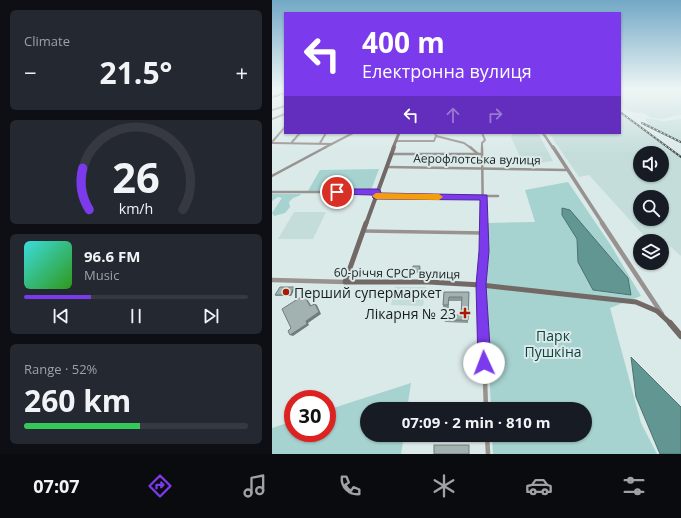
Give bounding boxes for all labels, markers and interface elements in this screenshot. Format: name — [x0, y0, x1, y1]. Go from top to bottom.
text: 400 m — [362, 23, 445, 61]
icon: left — [296, 28, 348, 80]
text: Climate — [24, 32, 70, 50]
text: 21.5° — [100, 52, 172, 93]
text: − — [24, 57, 37, 87]
text: + — [235, 57, 248, 87]
text: Електронна вулиця — [362, 59, 532, 83]
icon: left — [400, 104, 422, 126]
icon: ahead — [442, 104, 464, 126]
icon: right — [484, 104, 506, 126]
map controls — [633, 146, 669, 270]
button: sound — [633, 146, 669, 182]
text: 26 — [112, 149, 160, 205]
street label: Аерофлотська вулиця — [413, 149, 541, 169]
pin — [320, 175, 354, 209]
icon: arrive — [326, 181, 348, 203]
button: search — [633, 190, 669, 226]
text: km/h — [119, 199, 153, 218]
button: layers — [633, 234, 669, 270]
text: 96.6 FM — [84, 246, 140, 266]
street label: 60-річчя СРСР вулиця — [334, 263, 460, 283]
text: Music — [84, 266, 119, 284]
place label: Перший супермаркет — [294, 283, 442, 302]
marker: Перший супермаркет — [281, 287, 291, 297]
place label: Лікарня № 23 — [365, 304, 456, 323]
icon: previous — [50, 305, 72, 327]
icon: pause — [125, 305, 147, 327]
icon: next — [200, 305, 222, 327]
marker: Лікарня № 23 — [459, 307, 471, 319]
park label: Парк Пушкіна — [524, 326, 582, 361]
position arrow — [463, 342, 505, 384]
text: Range · 52% — [24, 360, 97, 378]
text: 260 km — [24, 380, 131, 421]
speed limit sign: 30 — [284, 390, 336, 442]
text: 07:09 · 2 min · 810 m — [402, 412, 550, 432]
icon: directions — [146, 472, 174, 500]
icon: music — [241, 472, 269, 500]
icon: phone — [336, 472, 364, 500]
icon: climate — [430, 472, 458, 500]
icon: car — [525, 472, 553, 500]
icon: filters — [620, 472, 648, 500]
text: 07:07 — [33, 474, 80, 498]

